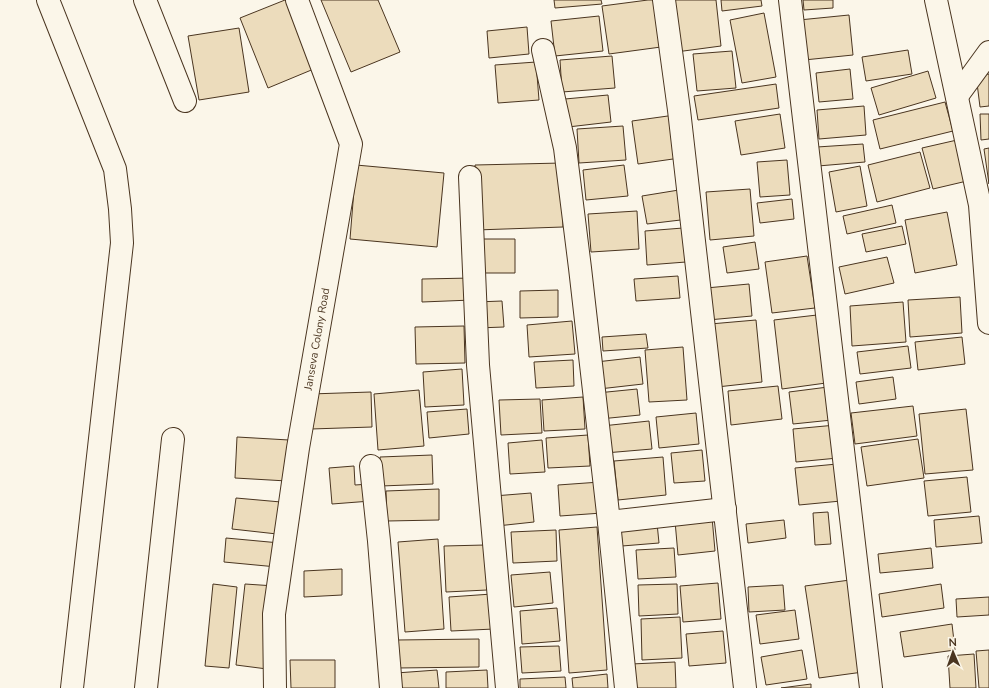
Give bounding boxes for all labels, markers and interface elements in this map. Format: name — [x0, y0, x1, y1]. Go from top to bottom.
street label: Janseva Colony Road — [300, 287, 333, 392]
north arrow — [933, 632, 973, 672]
text: N — [948, 635, 957, 650]

